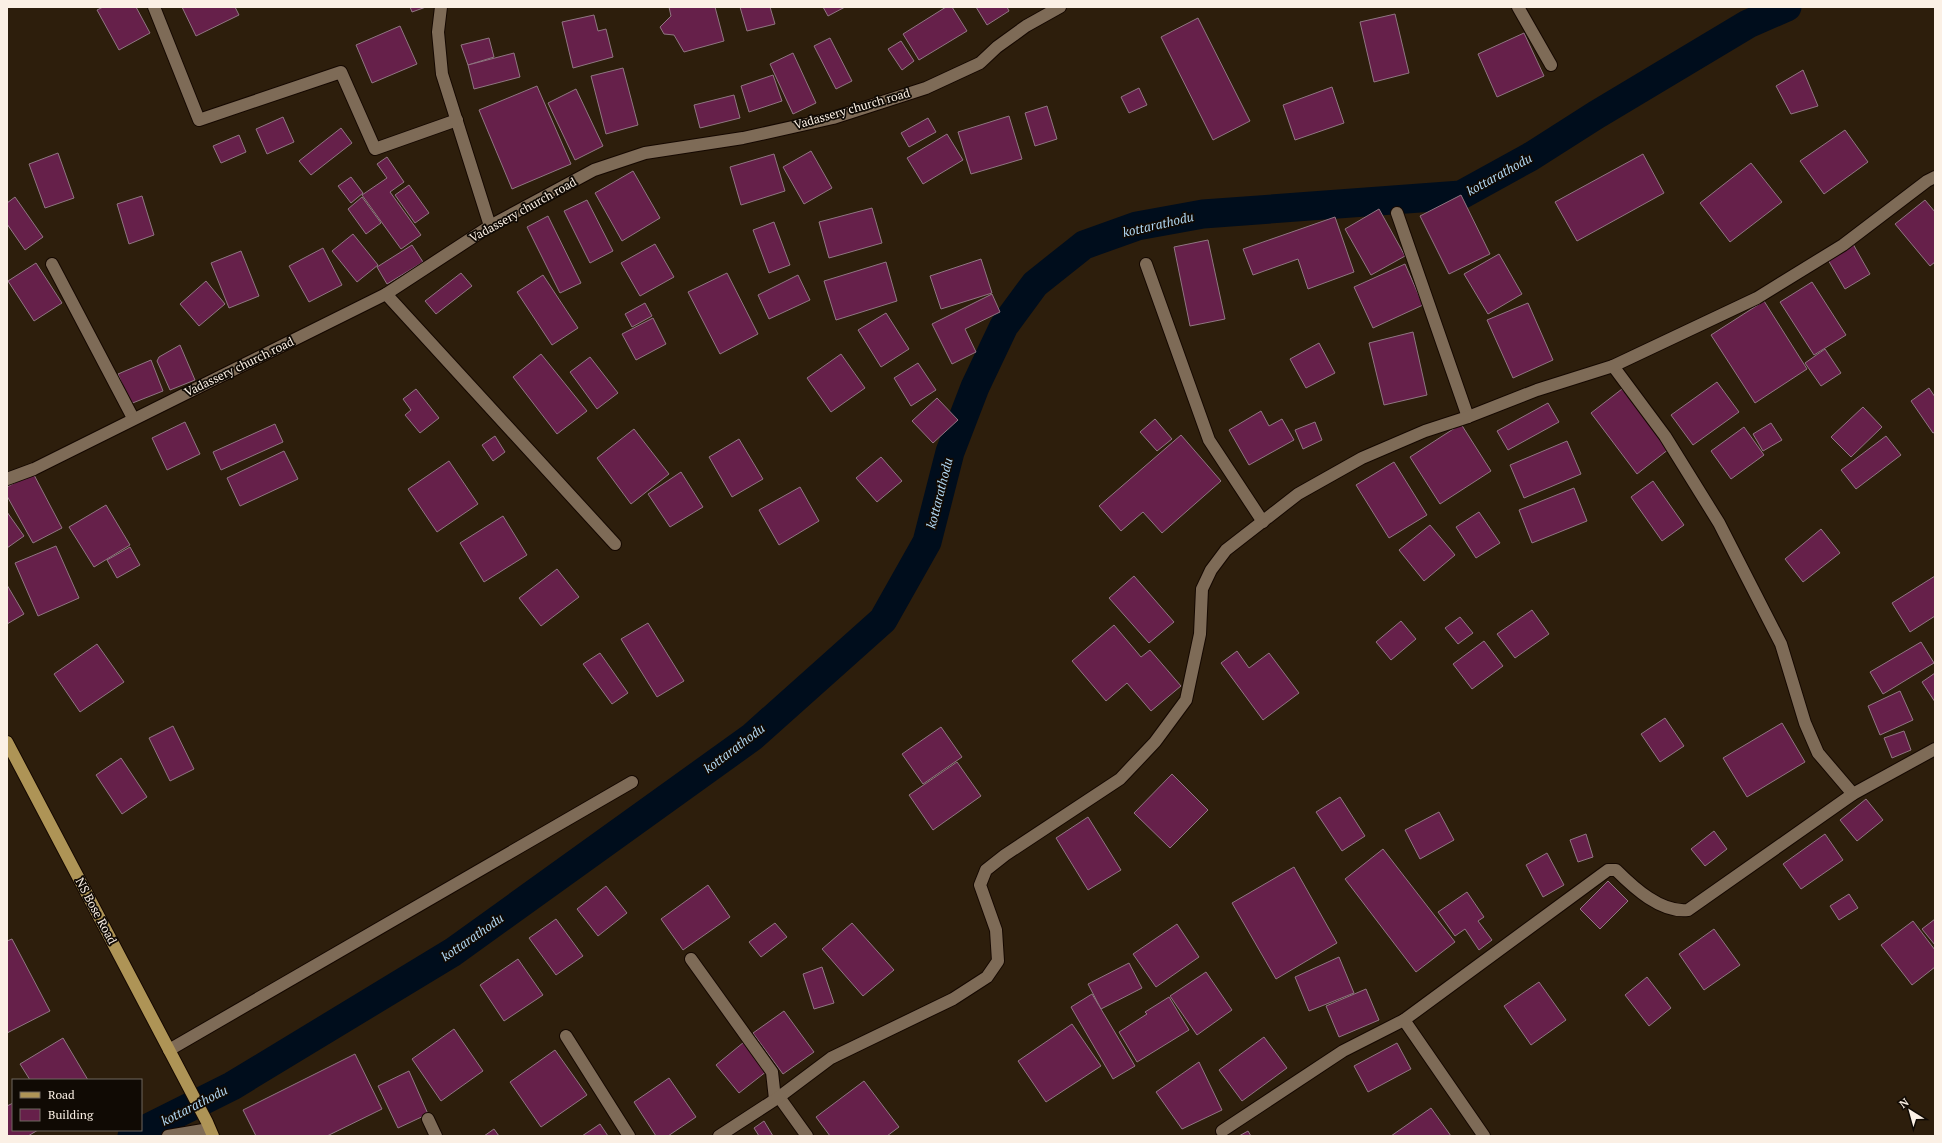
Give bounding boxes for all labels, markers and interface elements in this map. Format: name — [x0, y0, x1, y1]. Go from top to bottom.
street label: Vadassery church road — [792, 85, 912, 132]
water label: kottarathodu — [1463, 149, 1535, 199]
street label: Vadassery church road — [467, 174, 579, 245]
water label: kottarathodu — [1121, 207, 1195, 241]
street label: Vadassery church road — [182, 333, 296, 400]
water label: kottarathodu — [922, 456, 956, 530]
water label: kottarathodu — [700, 719, 768, 777]
street label: NS Bose Road — [73, 875, 120, 947]
water label: kottarathodu — [437, 909, 507, 965]
legend — [12, 1079, 142, 1131]
water label: kottarathodu — [158, 1081, 230, 1129]
text: Road — [48, 1087, 75, 1102]
north arrow — [1890, 1091, 1930, 1131]
text: N — [1896, 1095, 1912, 1111]
text: Building — [48, 1107, 94, 1122]

